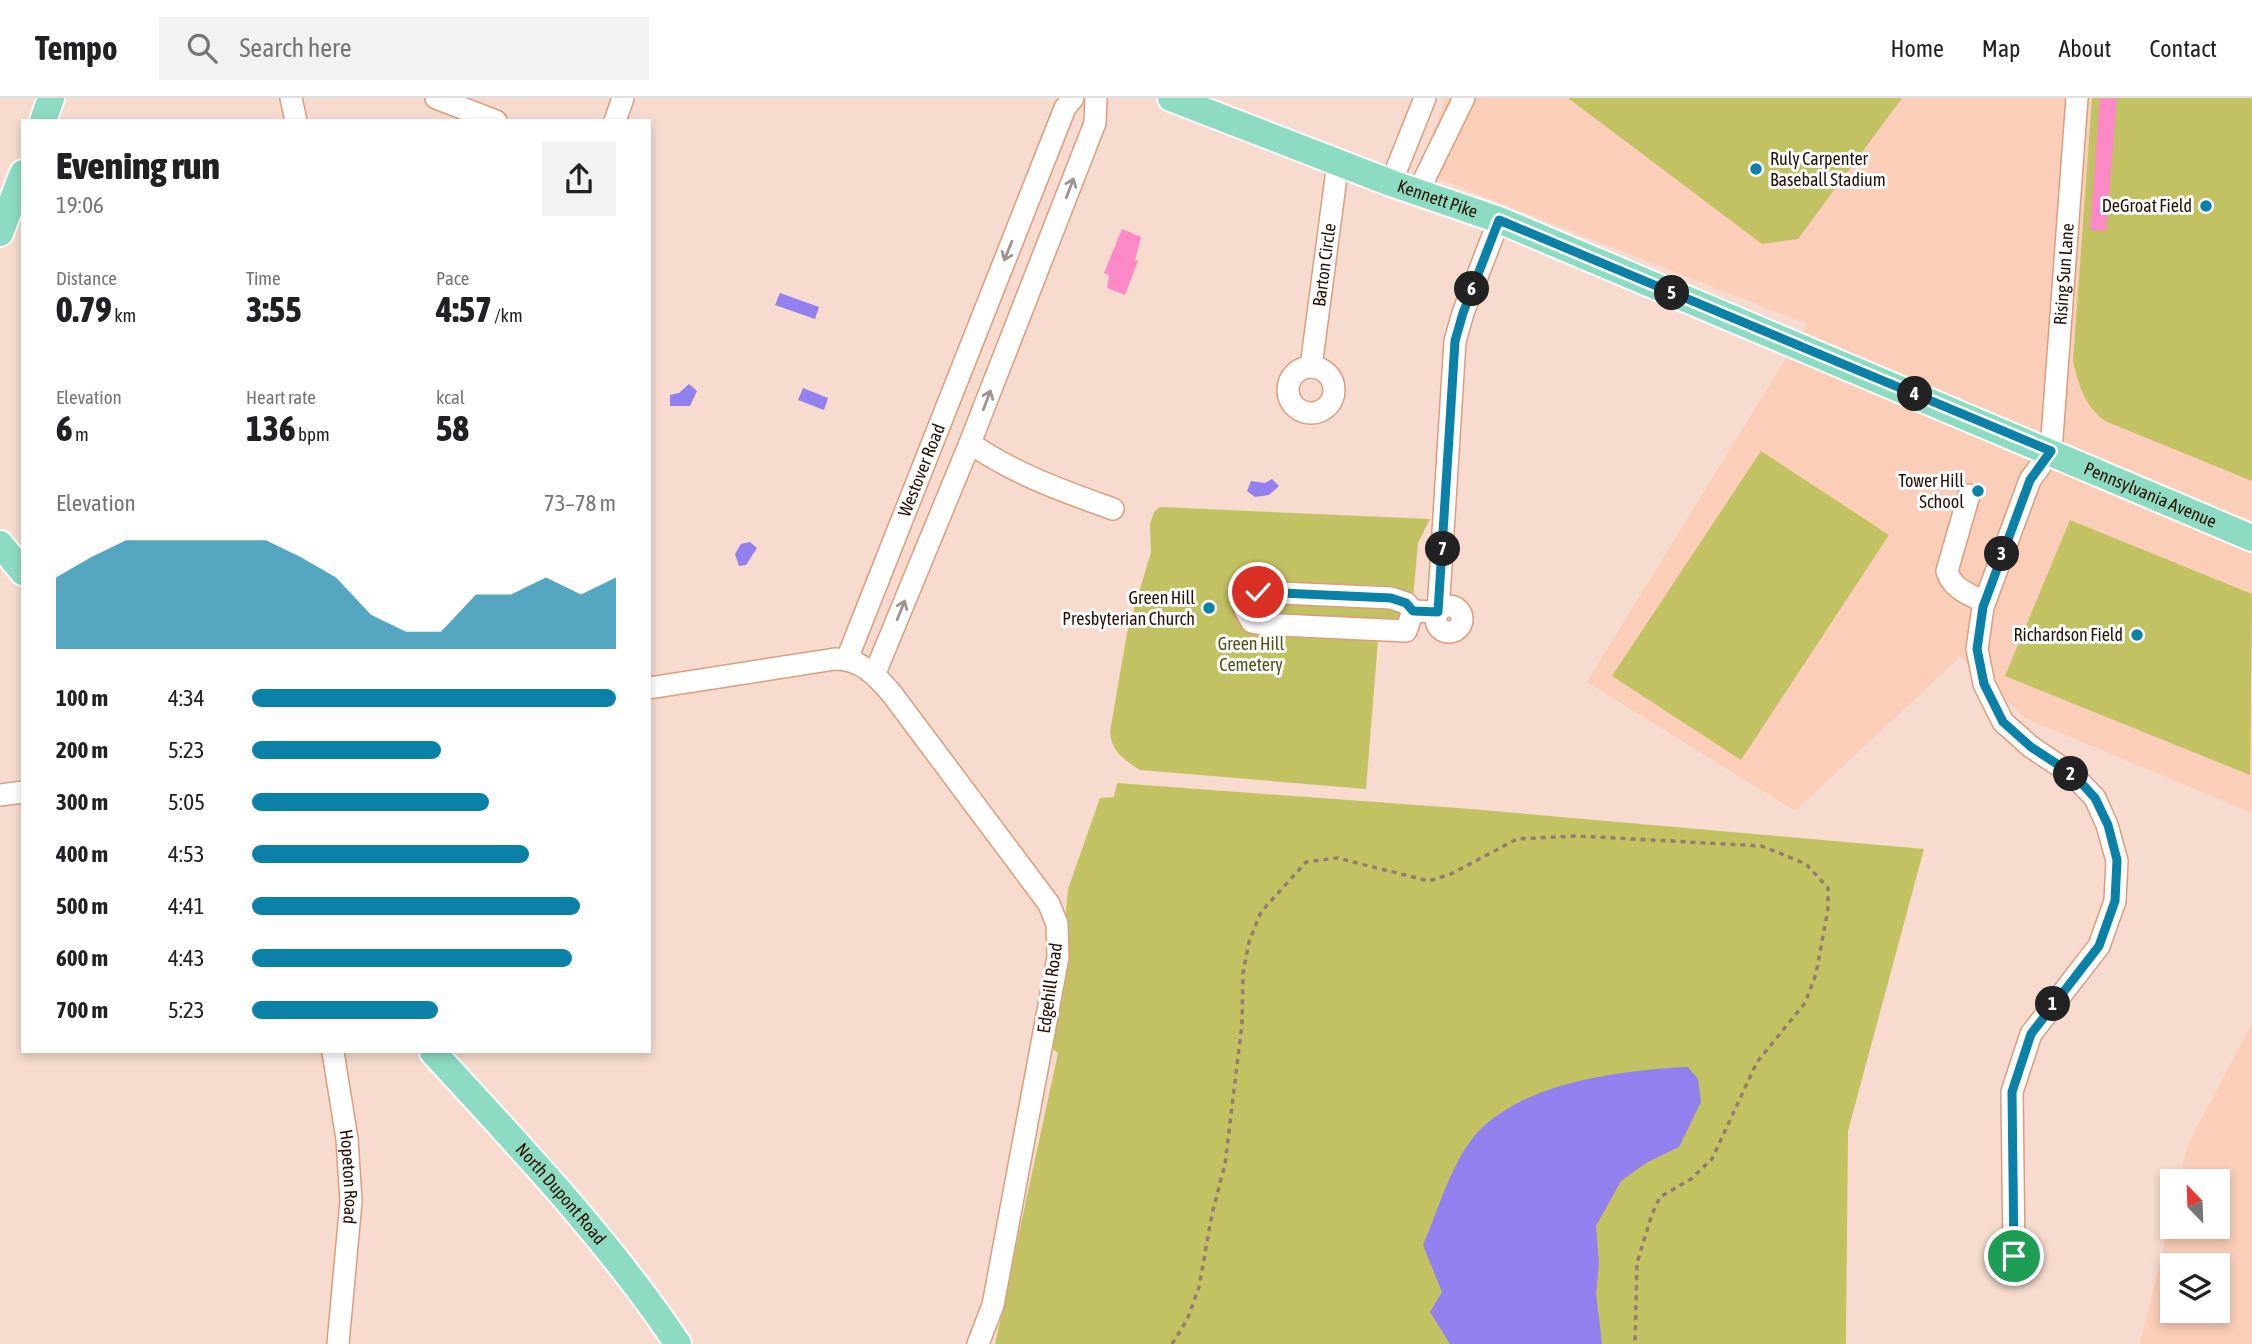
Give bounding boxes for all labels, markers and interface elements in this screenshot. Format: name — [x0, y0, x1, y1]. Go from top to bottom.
search box — [159, 17, 649, 80]
text: Tempo — [35, 29, 117, 67]
icon: search — [183, 29, 221, 67]
text: Search here — [239, 33, 352, 63]
text: Home — [1890, 35, 1944, 62]
text: Map — [1982, 35, 2020, 62]
text: About — [2058, 35, 2111, 62]
text: Contact — [2149, 35, 2217, 62]
button: share — [542, 142, 616, 216]
text: Evening run — [56, 144, 220, 187]
place label: Ruly Carpenter Baseball Stadium — [1770, 148, 1886, 190]
marker: Ruly Carpenter Baseball Stadium — [1748, 161, 1764, 177]
street label: Kennett Pike — [1395, 175, 1481, 222]
one-way arrow — [1065, 177, 1077, 199]
text: 19:06 — [56, 192, 104, 218]
place label: DeGroat Field — [2102, 195, 2192, 216]
marker: DeGroat Field — [2198, 198, 2214, 214]
street label: Barton Circle — [1308, 222, 1340, 308]
street label: Rising Sun Lane — [2049, 222, 2078, 326]
one-way arrow — [1001, 239, 1014, 261]
text: Distance — [56, 267, 117, 289]
text: Time — [246, 267, 281, 289]
text: Pace — [436, 267, 469, 289]
pin: 6 — [1454, 272, 1490, 306]
pin: 5 — [1654, 276, 1690, 310]
text: 6 — [1467, 277, 1476, 299]
text: 5 — [1667, 281, 1676, 303]
text: 0.79 — [56, 289, 112, 329]
text: 3:55 — [246, 289, 302, 329]
text: 4:57 — [436, 289, 492, 329]
text: km — [112, 304, 136, 326]
text: /km — [492, 304, 523, 326]
pin: 4 — [1898, 376, 1932, 412]
text: 4 — [1910, 382, 1919, 404]
text: Elevation — [56, 386, 122, 408]
text: Heart rate — [246, 386, 316, 408]
text: kcal — [436, 386, 465, 408]
one-way arrow — [981, 389, 994, 411]
text: 6 — [56, 408, 72, 448]
text: 136 — [246, 408, 295, 448]
text: 58 — [436, 408, 469, 448]
street label: Westover Road — [893, 421, 949, 519]
text: m — [72, 423, 89, 445]
text: bpm — [295, 423, 330, 445]
street label: Pennsylvania Avenue — [2081, 457, 2220, 532]
place label: Tower Hill School — [1898, 470, 1964, 512]
marker: Tower Hill School — [1970, 483, 1986, 499]
text: Elevation — [56, 490, 136, 516]
text: 73–78 m — [544, 490, 616, 516]
pin: 7 — [1426, 532, 1460, 566]
pin: 3 — [1984, 536, 2020, 572]
text: 7 — [1438, 537, 1447, 559]
text: 3 — [1997, 542, 2006, 564]
pin — [1228, 562, 1288, 622]
icon: check — [1239, 573, 1277, 611]
place label: Green Hill Presbyterian Church — [1062, 587, 1195, 629]
one-way arrow — [895, 600, 908, 621]
marker: Green Hill Presbyterian Church — [1201, 600, 1217, 616]
place label: Richardson Field — [2014, 624, 2123, 645]
marker: Richardson Field — [2129, 627, 2145, 643]
park label: Green Hill Cemetery — [1218, 633, 1284, 675]
text: 100 m — [56, 685, 108, 711]
text: 4:34 — [168, 685, 205, 711]
text: 200 m — [56, 737, 108, 763]
text: 5:23 — [168, 737, 205, 763]
pin: 2 — [2054, 756, 2088, 792]
text: 2 — [2066, 762, 2075, 784]
text: 300 m — [56, 789, 108, 815]
text: 5:05 — [168, 789, 205, 815]
text: 400 m — [56, 841, 108, 867]
text: 4:53 — [168, 841, 205, 867]
text: 500 m — [56, 893, 108, 919]
text: 4:41 — [168, 893, 205, 919]
street label: Edgehill Road — [1033, 941, 1066, 1034]
text: 600 m — [56, 945, 108, 971]
text: 4:43 — [168, 945, 205, 971]
pin: 1 — [2036, 986, 2070, 1021]
text: 1 — [2048, 992, 2057, 1014]
text: 700 m — [56, 997, 108, 1023]
text: 5:23 — [168, 997, 205, 1023]
street label: Hopeton Road — [336, 1128, 362, 1225]
street label: North Dupont Road — [512, 1139, 611, 1249]
north arrow — [2160, 1169, 2230, 1239]
map controls — [2160, 1169, 2230, 1323]
pin — [1984, 1226, 2044, 1286]
icon: arrive — [1995, 1237, 2033, 1275]
button: layers — [2160, 1253, 2230, 1323]

